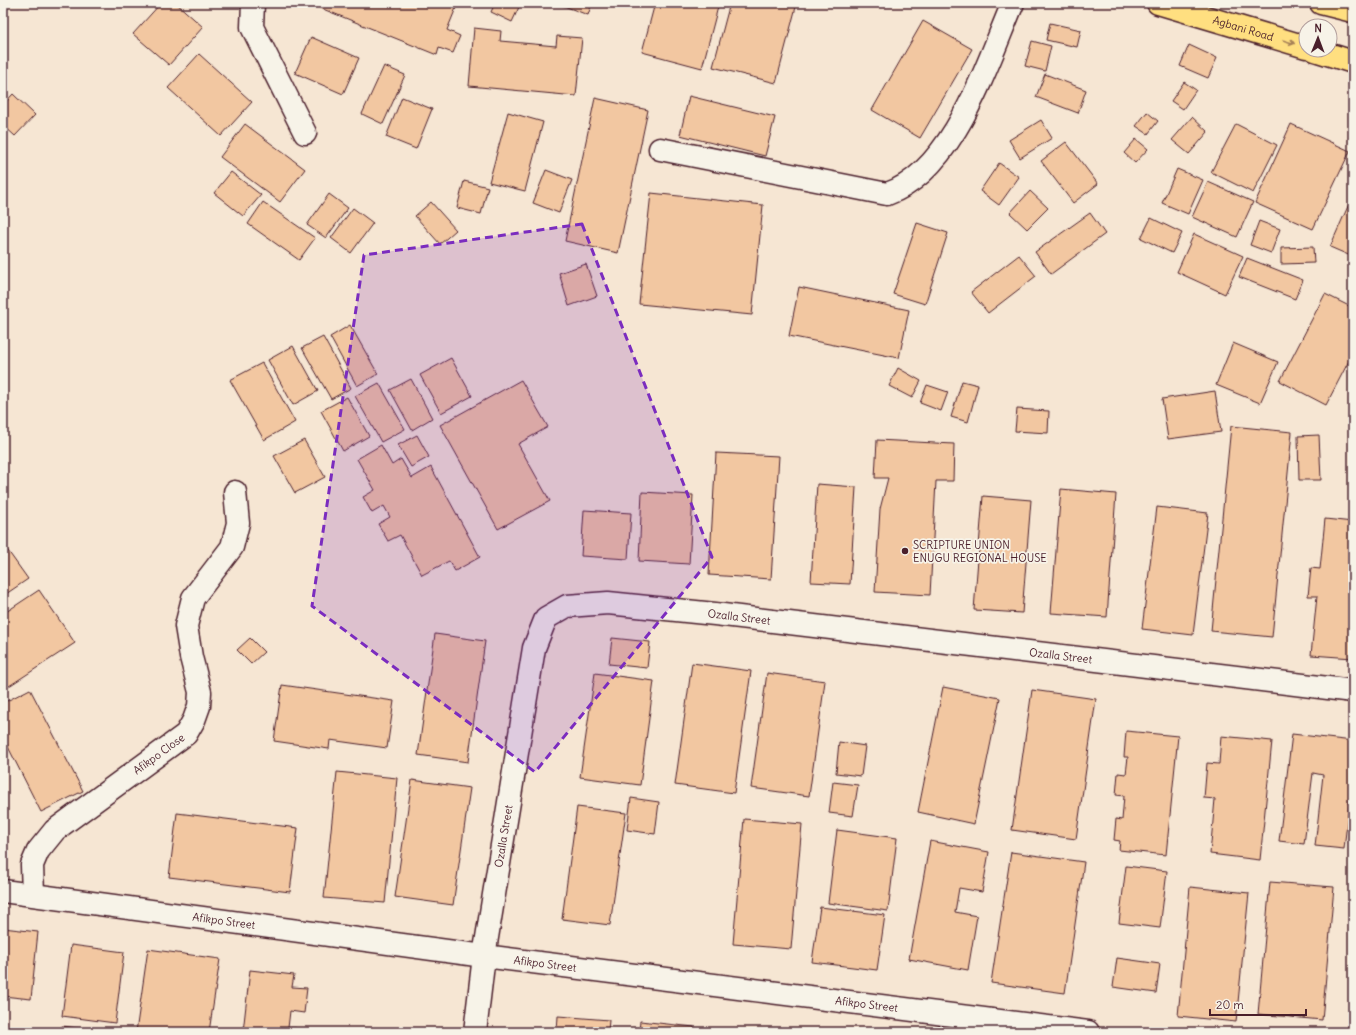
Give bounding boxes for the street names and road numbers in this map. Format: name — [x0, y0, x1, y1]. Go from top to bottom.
street label: Agbani Road — [1211, 13, 1276, 44]
street label: Ozalla Street — [707, 606, 772, 628]
street label: Ozalla Street — [1029, 645, 1093, 667]
street label: Afikpo Close — [130, 730, 187, 777]
street label: Ozalla Street — [491, 803, 515, 868]
street label: Afikpo Street — [192, 910, 257, 932]
street label: Afikpo Street — [513, 953, 578, 975]
street label: Afikpo Street — [834, 993, 899, 1015]

